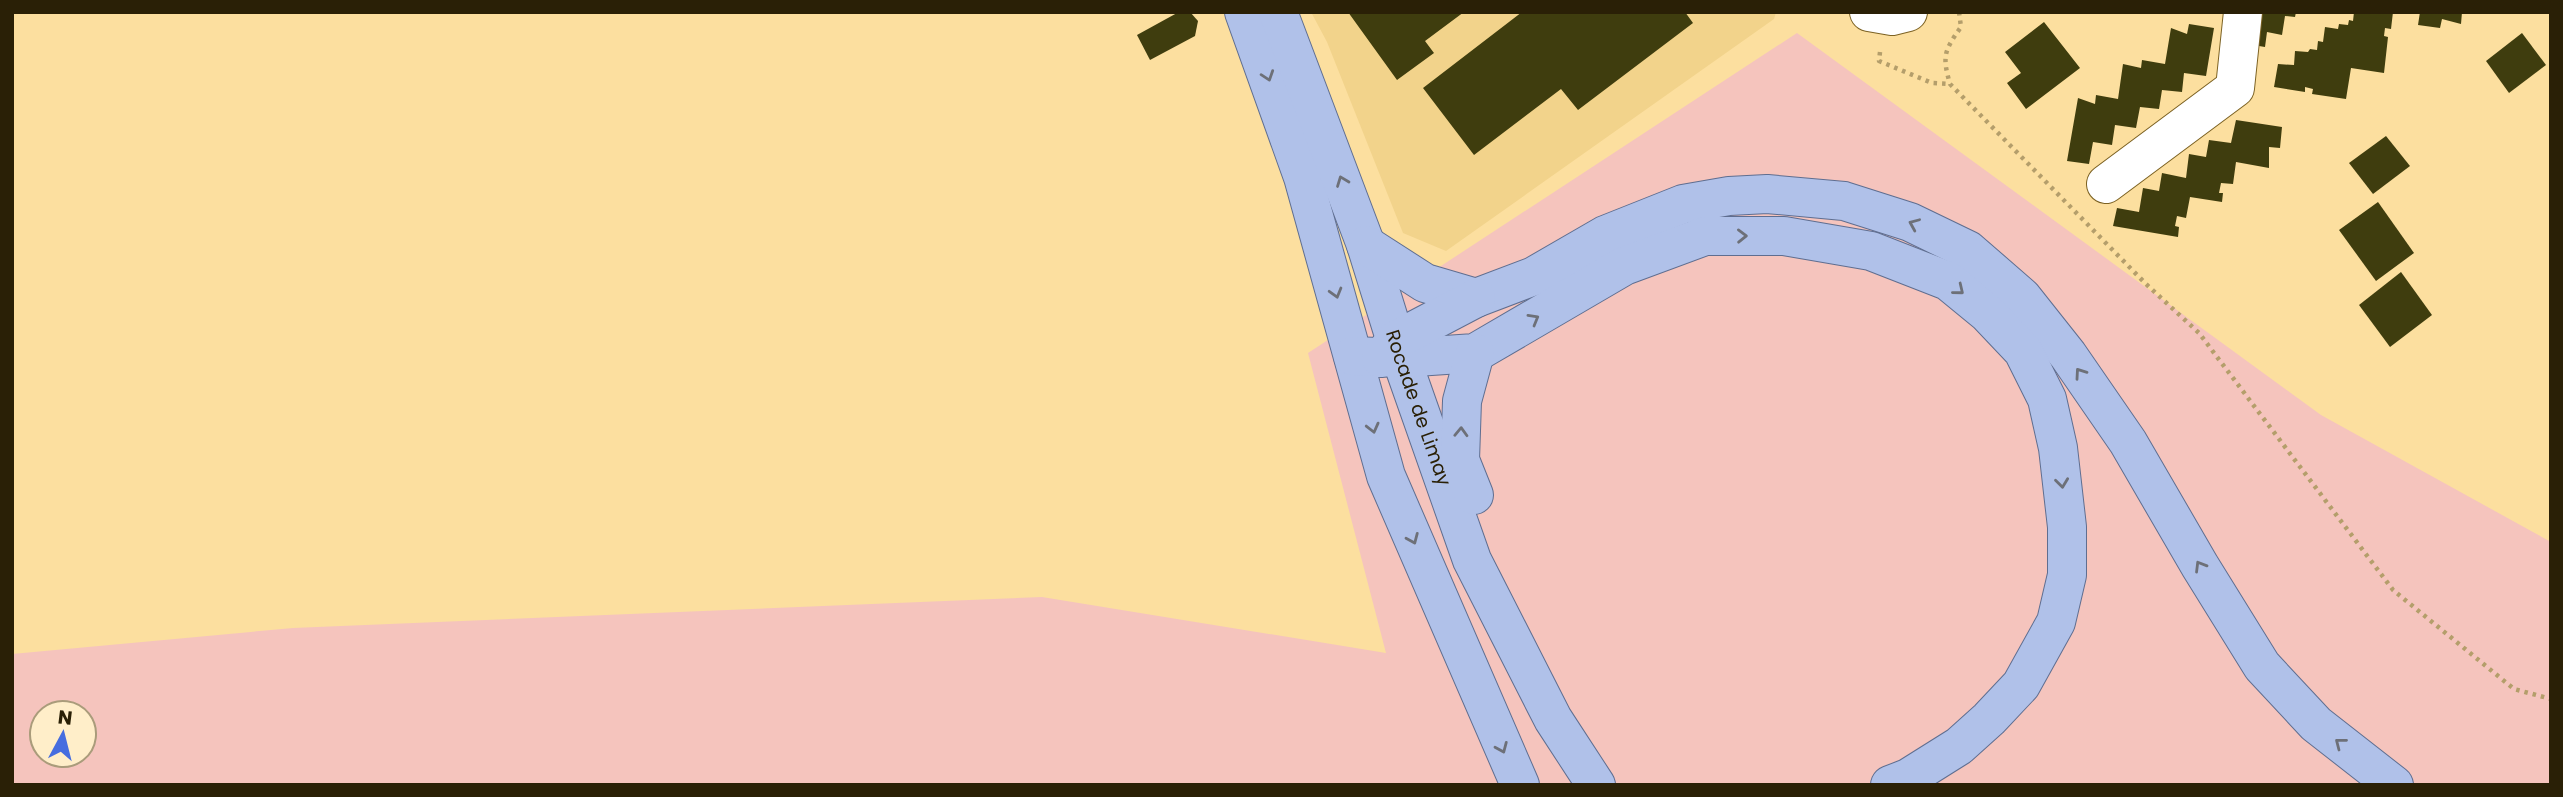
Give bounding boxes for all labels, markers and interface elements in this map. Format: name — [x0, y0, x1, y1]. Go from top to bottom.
one-way arrow — [1260, 69, 1274, 82]
one-way arrow — [1336, 176, 1350, 188]
one-way arrow — [1908, 218, 1921, 232]
one-way arrow — [1737, 228, 1748, 244]
one-way arrow — [1952, 282, 1964, 295]
one-way arrow — [1327, 287, 1342, 299]
one-way arrow — [1526, 314, 1539, 327]
street label: Rocade de Limay — [1379, 326, 1458, 490]
one-way arrow — [2076, 368, 2088, 381]
one-way arrow — [1365, 422, 1379, 434]
one-way arrow — [1453, 426, 1468, 437]
one-way arrow — [2054, 478, 2069, 489]
one-way arrow — [1404, 532, 1418, 544]
one-way arrow — [2195, 561, 2208, 574]
north arrow — [28, 699, 98, 769]
text: N — [56, 703, 74, 732]
one-way arrow — [2335, 739, 2348, 752]
one-way arrow — [1494, 741, 1508, 753]

